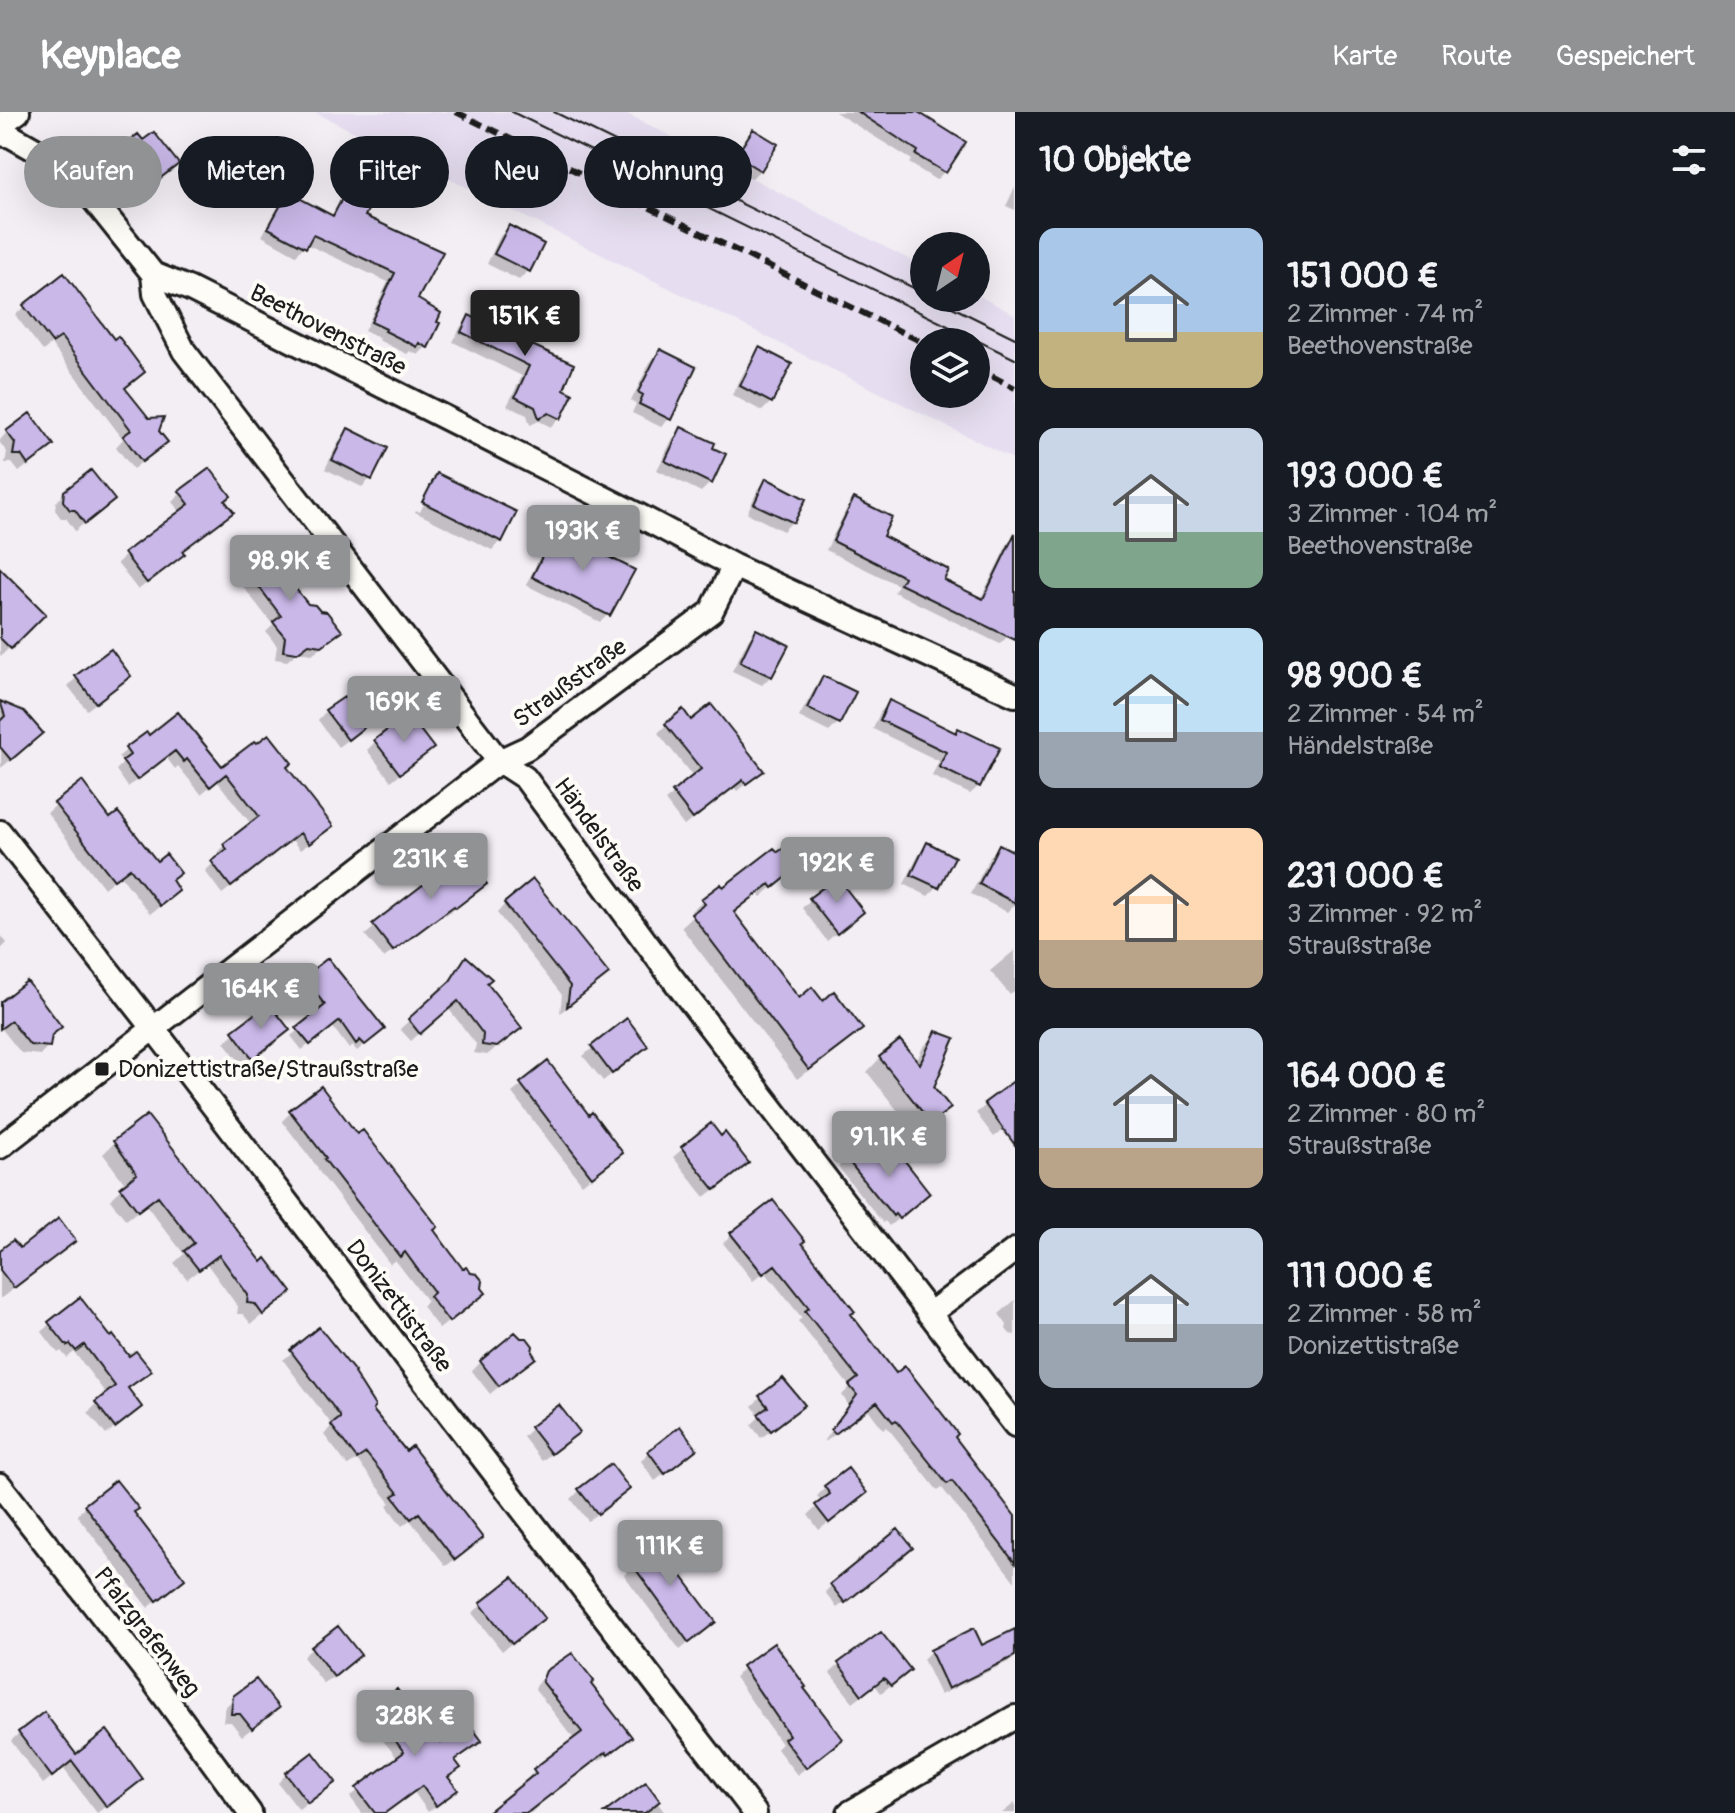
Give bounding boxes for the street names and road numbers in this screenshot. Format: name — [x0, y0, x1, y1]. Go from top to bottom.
street label: Beethovenstraße — [245, 278, 411, 382]
street label: Straußstraße — [508, 632, 632, 734]
street label: Händelstraße — [548, 772, 650, 898]
street label: Donizettistraße — [340, 1234, 458, 1378]
street label: Pfalzgrafenweg — [87, 1561, 207, 1703]

